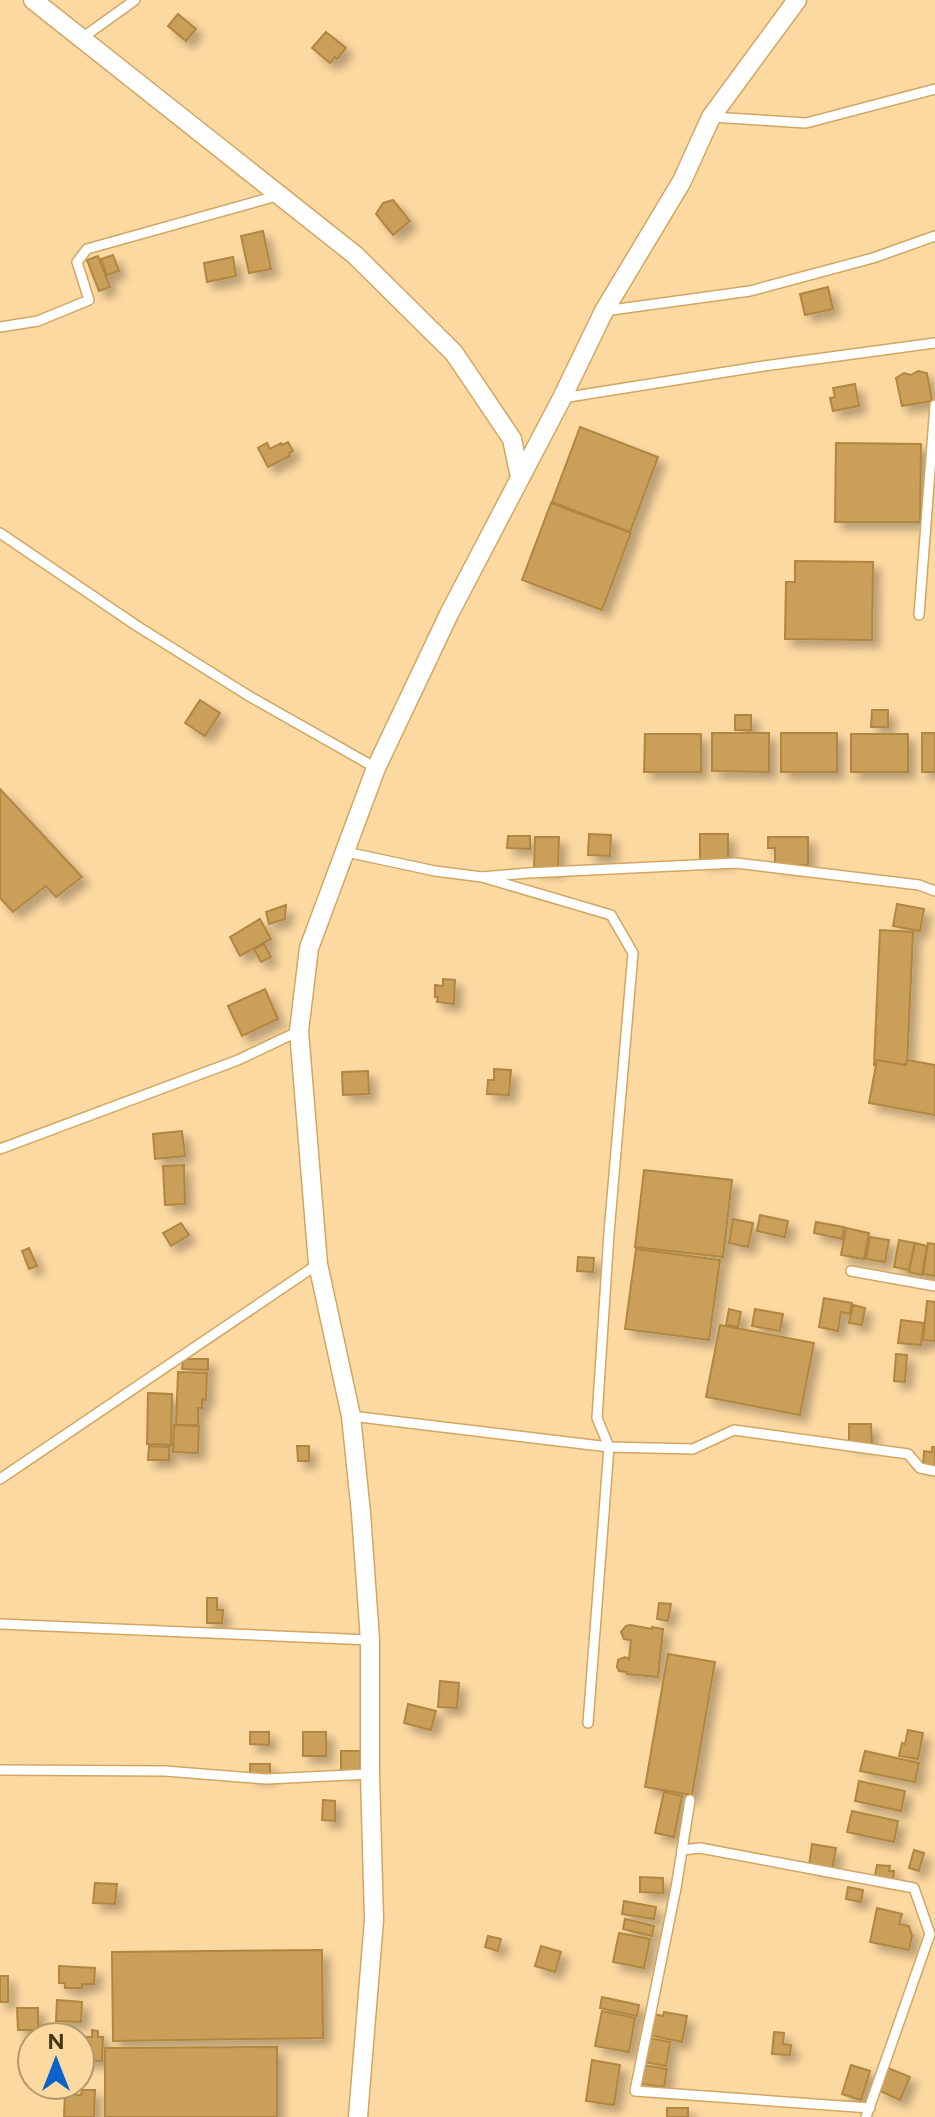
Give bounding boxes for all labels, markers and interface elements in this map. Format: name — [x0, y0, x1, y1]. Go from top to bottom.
north arrow — [16, 2021, 96, 2101]
text: N — [47, 2028, 65, 2055]

